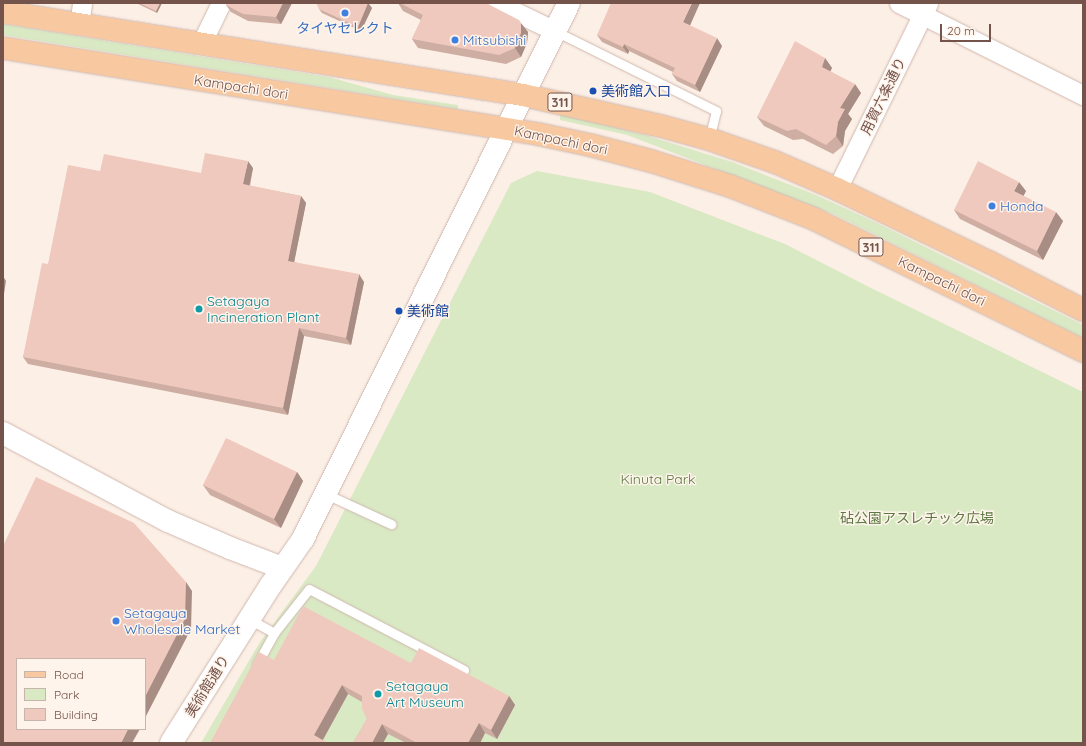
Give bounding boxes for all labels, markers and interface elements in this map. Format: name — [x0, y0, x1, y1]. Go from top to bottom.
marker: タイヤセレクト — [340, 8, 350, 18]
scale bar — [942, 16, 993, 42]
place label: タイヤセレクト — [296, 20, 394, 36]
text: 20 m — [947, 23, 975, 38]
place label: Mitsubishi — [463, 32, 526, 48]
marker: Mitsubishi — [450, 35, 460, 45]
street label: 用賀六条通り — [857, 55, 909, 137]
street label: Kampachi dori — [193, 71, 289, 103]
place label: 美術館入口 — [601, 83, 671, 99]
marker: 美術館入口 — [588, 86, 598, 96]
road number: 311 — [547, 91, 573, 113]
street label: Kampachi dori — [513, 122, 609, 158]
place label: Honda — [1000, 198, 1044, 214]
marker: Honda — [987, 201, 997, 211]
road number: 311 — [858, 236, 884, 258]
street label: Kampachi dori — [896, 253, 988, 309]
place label: Setagaya Incineration Plant — [207, 293, 320, 326]
place label: 美術館 — [407, 303, 449, 319]
marker: Setagaya Incineration Plant — [194, 304, 204, 314]
marker: 美術館 — [394, 306, 404, 316]
park label: Kinuta Park — [620, 471, 696, 487]
park label: 砧公園アスレチック広場 — [840, 510, 994, 526]
place label: Setagaya Wholesale Market — [124, 605, 240, 638]
marker: Setagaya Wholesale Market — [111, 616, 121, 626]
street label: 美術館通り — [181, 652, 233, 720]
legend — [16, 658, 146, 730]
text: Road — [54, 667, 84, 682]
place label: Setagaya Art Museum — [386, 678, 464, 710]
text: Park — [54, 687, 79, 702]
marker: Setagaya Art Museum — [373, 689, 383, 699]
text: Building — [54, 707, 98, 722]

